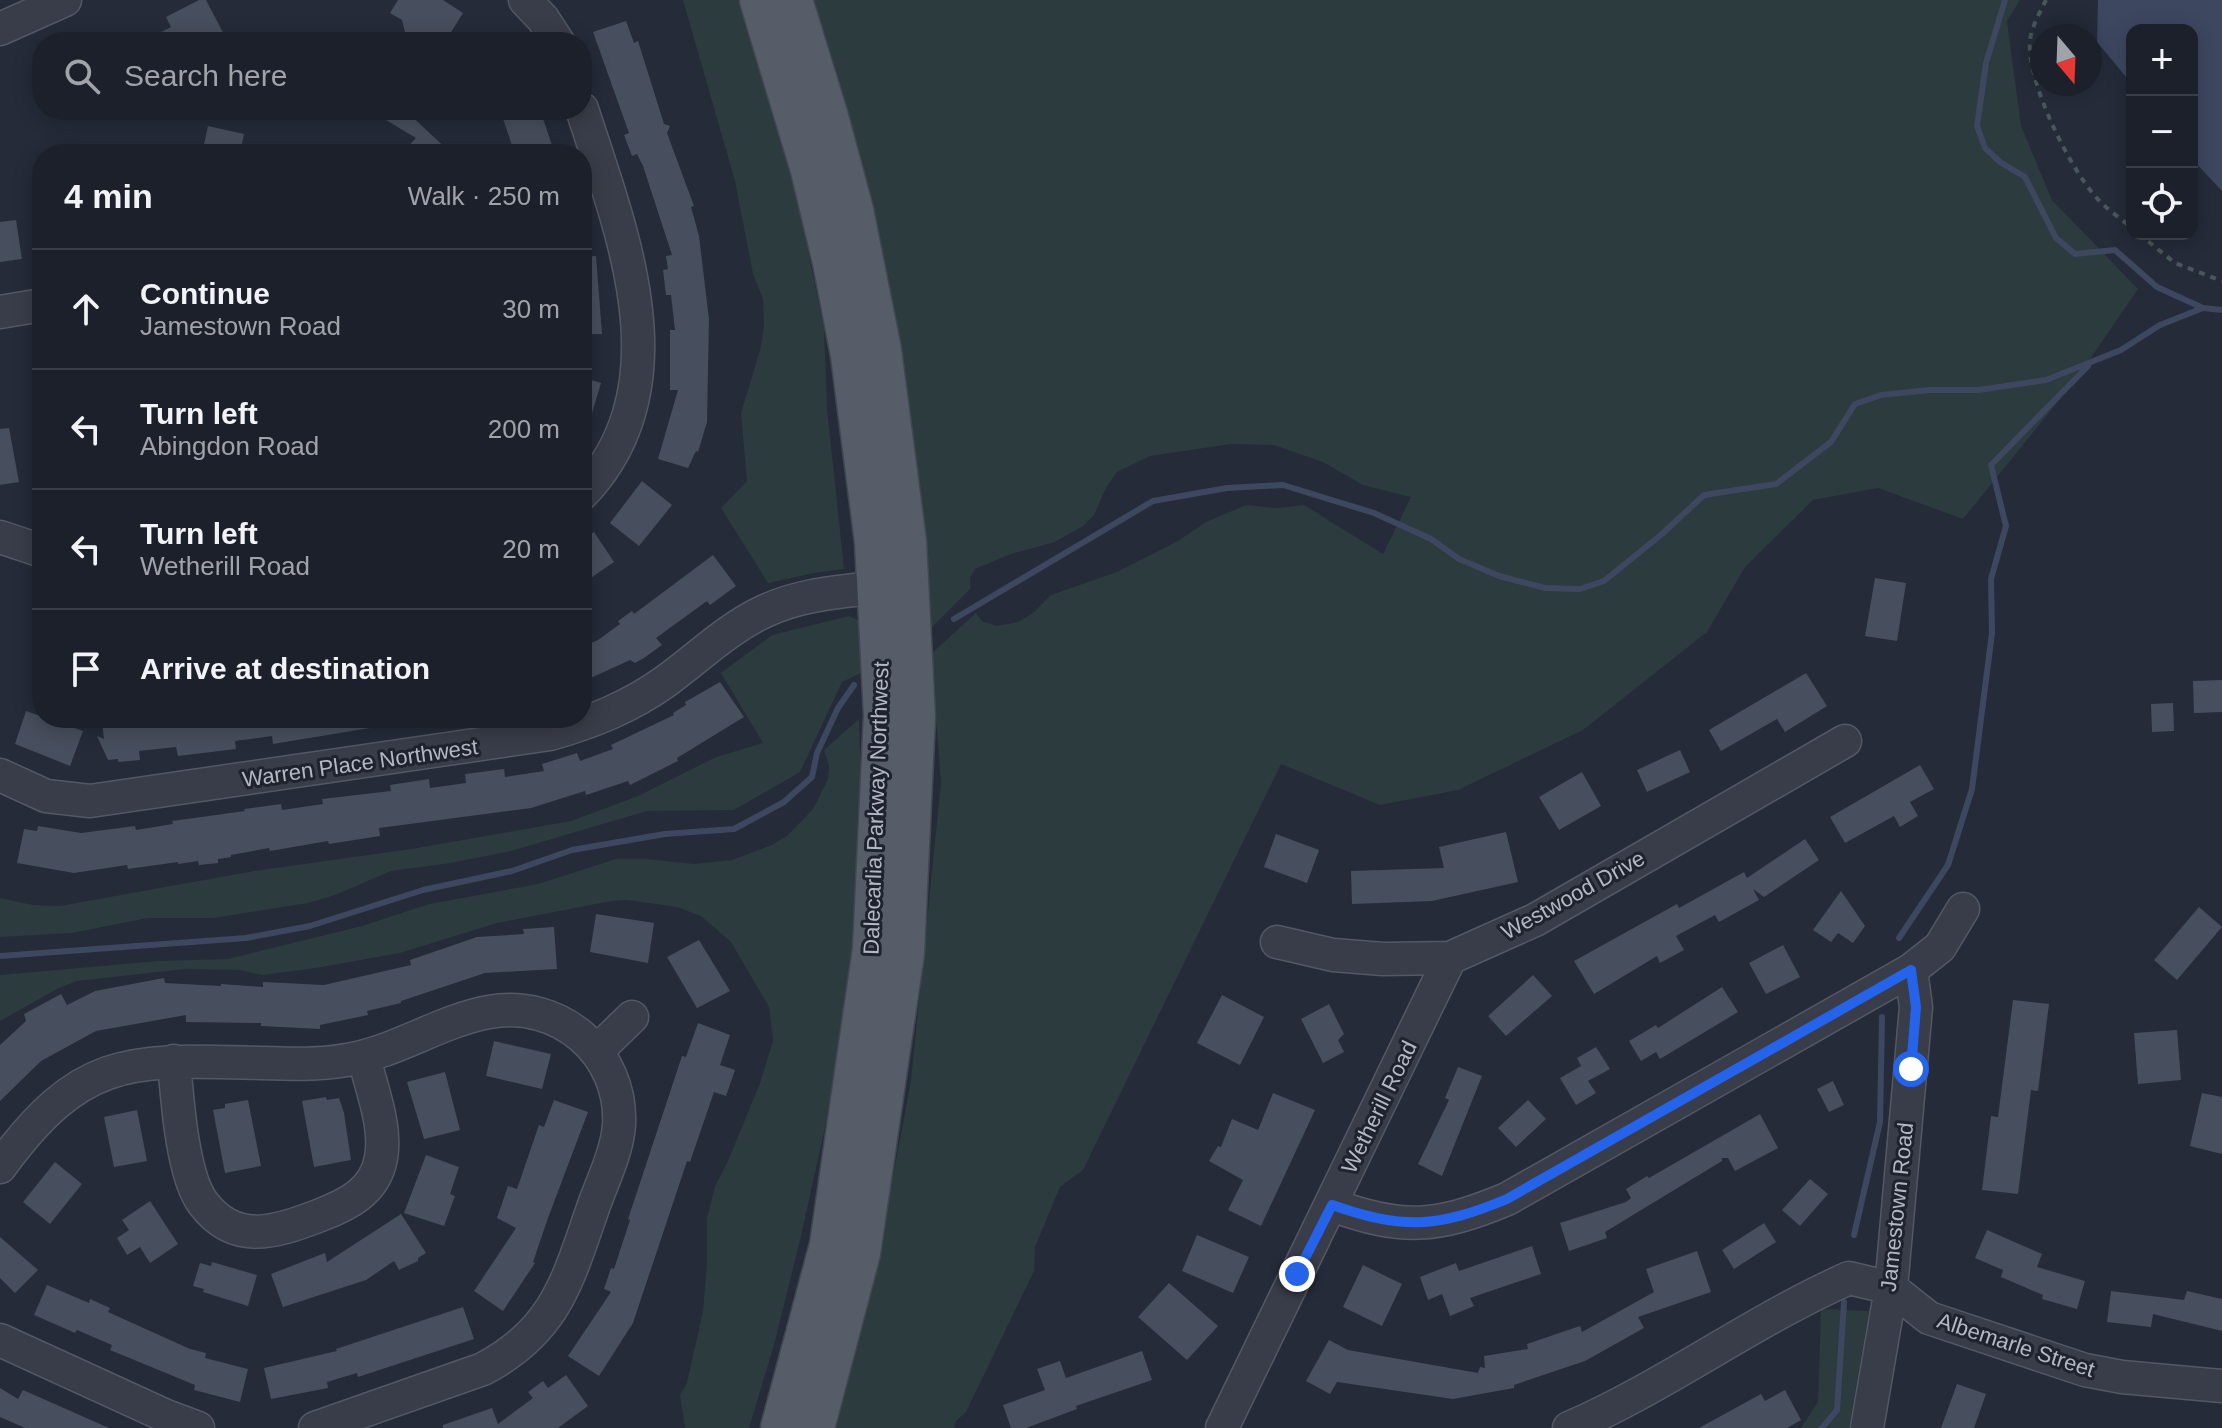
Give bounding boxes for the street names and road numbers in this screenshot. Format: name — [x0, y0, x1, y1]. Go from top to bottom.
street label: Dalecarlia Parkway Northwest — [858, 661, 894, 955]
street label: Warren Place Northwest — [241, 734, 479, 792]
street label: Westwood Drive — [1497, 845, 1649, 945]
street label: Wetherill Road — [1336, 1037, 1422, 1177]
street label: Jamestown Road — [1876, 1121, 1918, 1293]
street label: Albemarle Street — [1934, 1308, 2098, 1382]

